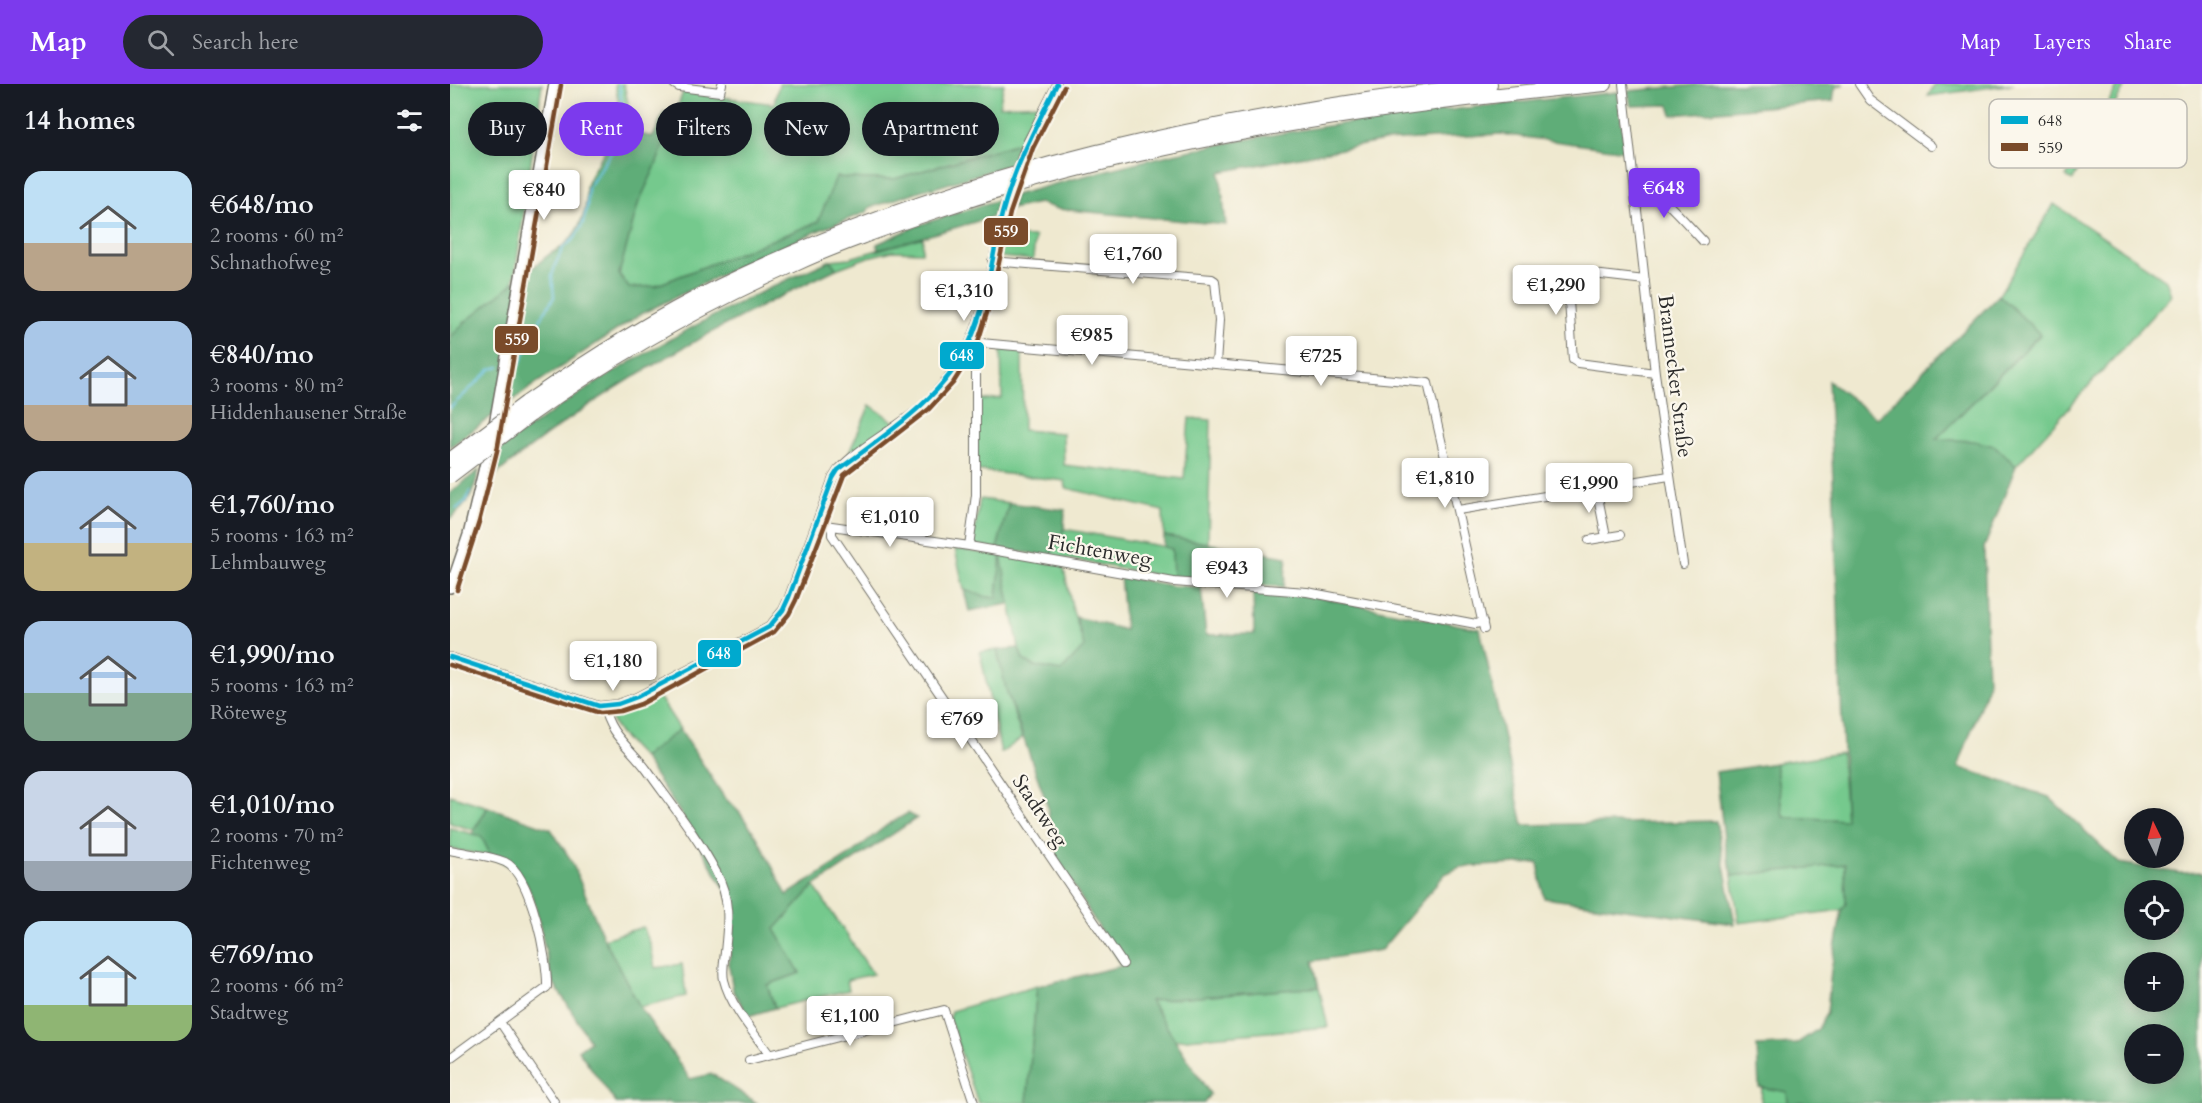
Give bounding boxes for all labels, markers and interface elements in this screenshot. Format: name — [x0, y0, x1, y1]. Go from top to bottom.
search box — [123, 15, 543, 69]
text: Map — [30, 23, 87, 61]
icon: search — [144, 26, 177, 59]
text: Search here — [192, 27, 299, 57]
text: Map — [1961, 28, 2001, 57]
text: Layers — [2034, 28, 2091, 57]
text: Share — [2124, 28, 2172, 57]
legend — [1989, 99, 2187, 168]
chip: Buy — [468, 102, 547, 156]
chip: Rent — [559, 102, 644, 156]
chip: Filters — [656, 102, 752, 156]
chip: New — [764, 102, 850, 156]
chip: Apartment — [862, 102, 999, 156]
text: 14 homes — [24, 103, 135, 138]
icon: filters — [393, 104, 426, 137]
text: 648 — [2038, 110, 2063, 132]
text: 559 — [2038, 137, 2063, 159]
pin: €648 — [1628, 168, 1700, 219]
pin: €840 — [508, 170, 580, 221]
text: €648 — [1643, 174, 1685, 201]
text: €840 — [523, 176, 565, 203]
text: €648/mo — [210, 187, 314, 222]
icon: home — [72, 195, 144, 267]
line badge: 559 — [983, 217, 1029, 246]
text: 559 — [994, 221, 1018, 243]
text: 2 rooms · 60 m² — [210, 222, 343, 249]
pin: €1,760 — [1084, 234, 1182, 285]
text: €1,760 — [1104, 240, 1162, 267]
text: Schnathofweg — [210, 249, 331, 276]
pin: €1,290 — [1507, 265, 1605, 316]
pin: €1,310 — [915, 271, 1013, 322]
text: €1,290 — [1527, 271, 1585, 298]
text: €1,310 — [935, 277, 993, 304]
street label: Brannecker Straße — [1651, 293, 1699, 459]
pin: €985 — [1056, 315, 1128, 366]
text: €985 — [1071, 321, 1113, 348]
line badge: 559 — [494, 325, 539, 354]
text: 559 — [505, 329, 529, 351]
pin: €725 — [1285, 336, 1357, 387]
text: €840/mo — [210, 337, 314, 372]
line badge: 648 — [939, 341, 985, 370]
text: €725 — [1300, 342, 1342, 369]
icon: home — [72, 345, 144, 417]
text: 648 — [950, 345, 974, 367]
text: 3 rooms · 80 m² — [210, 372, 343, 399]
text: Hiddenhausener Straße — [210, 399, 407, 426]
pin: €1,810 — [1396, 458, 1494, 509]
pin: €1,990 — [1540, 463, 1638, 514]
text: €1,810 — [1416, 464, 1474, 491]
text: €1,990 — [1560, 469, 1618, 496]
text: €1,760/mo — [210, 487, 335, 522]
icon: home — [72, 495, 144, 567]
pin: €1,010 — [841, 497, 939, 548]
text: €1,010 — [861, 503, 919, 530]
text: 5 rooms · 163 m² — [210, 522, 354, 549]
street label: Fichtenweg — [1046, 528, 1155, 574]
pin: €943 — [1191, 548, 1263, 599]
text: Lehmbauweg — [210, 549, 326, 576]
text: €943 — [1206, 554, 1248, 581]
text: €1,990/mo — [210, 637, 335, 672]
line badge: 648 — [697, 639, 742, 668]
pin: €1,180 — [564, 641, 662, 692]
text: 648 — [707, 643, 731, 665]
icon: home — [72, 645, 144, 717]
text: €1,180 — [584, 647, 642, 674]
text: 5 rooms · 163 m² — [210, 672, 354, 699]
text: Röteweg — [210, 699, 286, 726]
pin: €769 — [926, 699, 998, 750]
text: €769 — [941, 705, 983, 732]
street label: Stadtweg — [1005, 769, 1075, 853]
text: €1,010/mo — [210, 787, 335, 822]
icon: home — [72, 795, 144, 867]
north arrow — [2124, 808, 2184, 868]
map controls — [2124, 808, 2184, 1084]
text: 2 rooms · 70 m² — [210, 822, 343, 849]
text: Fichtenweg — [210, 849, 310, 876]
button: locate — [2124, 880, 2184, 940]
text: €769/mo — [210, 937, 314, 972]
icon: home — [72, 945, 144, 1017]
button: + — [2124, 952, 2184, 1012]
text: 2 rooms · 66 m² — [210, 972, 343, 999]
pin: €1,100 — [801, 996, 899, 1047]
text: Stadtweg — [210, 999, 288, 1026]
text: €1,100 — [821, 1002, 879, 1029]
button: − — [2124, 1024, 2184, 1084]

